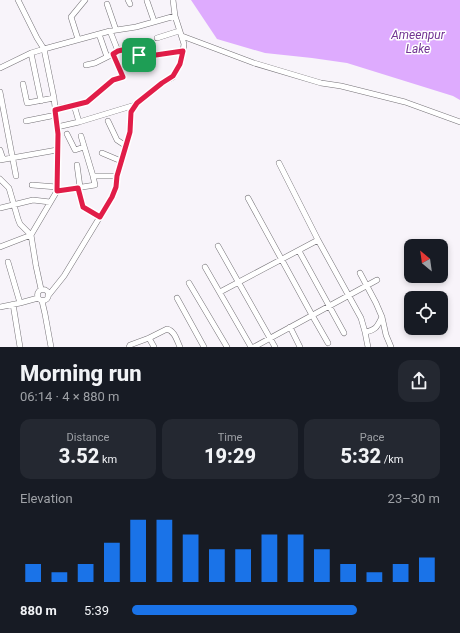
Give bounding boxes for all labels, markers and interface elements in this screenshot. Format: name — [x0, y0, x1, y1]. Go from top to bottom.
water label: Ameenpur Lake — [390, 28, 446, 56]
pin — [122, 38, 156, 72]
icon: arrive — [128, 44, 150, 66]
north arrow — [404, 239, 448, 283]
map controls — [404, 239, 448, 335]
button: locate — [404, 291, 448, 335]
button: share — [398, 360, 440, 402]
text: Morning run — [20, 361, 142, 386]
text: 06:14 · 4 × 880 m — [20, 389, 119, 404]
text: Distance — [67, 431, 109, 444]
text: Time — [218, 431, 242, 444]
text: Pace — [360, 431, 384, 444]
text: 3.52 — [59, 444, 99, 468]
text: 19:29 — [204, 444, 256, 468]
text: 5:32 — [341, 444, 381, 468]
text: km — [99, 453, 117, 466]
text: /km — [381, 453, 403, 466]
text: Elevation — [20, 491, 73, 506]
text: 23–30 m — [388, 491, 440, 506]
text: 880 m — [20, 603, 57, 618]
text: 5:39 — [84, 603, 109, 618]

